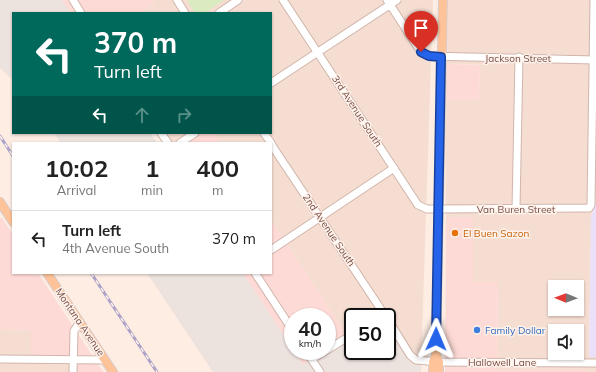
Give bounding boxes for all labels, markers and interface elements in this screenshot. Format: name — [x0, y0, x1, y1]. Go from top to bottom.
pin — [404, 11, 438, 52]
icon: arrive — [410, 17, 432, 39]
text: 370 m — [94, 25, 177, 60]
icon: left — [28, 28, 80, 80]
street label: Jackson Street — [485, 52, 552, 65]
text: Turn left — [94, 60, 162, 83]
street label: 3rd Avenue South — [329, 73, 385, 149]
icon: left — [89, 104, 111, 126]
icon: ahead — [131, 104, 153, 126]
icon: right — [173, 104, 195, 126]
text: 10:02 — [45, 153, 108, 183]
text: 1 — [145, 153, 159, 183]
text: 400 — [196, 153, 239, 183]
text: Arrival — [57, 182, 96, 198]
text: min — [141, 182, 163, 198]
text: m — [212, 182, 223, 198]
street label: 2nd Avenue South — [300, 191, 358, 269]
street label: Van Buren Street — [477, 203, 556, 216]
text: Turn left — [62, 221, 121, 240]
place label: El Buen Sazon — [463, 227, 529, 240]
icon: left — [28, 228, 50, 250]
marker: El Buen Sazon — [450, 228, 460, 238]
text: 370 m — [212, 229, 256, 248]
text: 4th Avenue South — [62, 240, 169, 256]
north arrow — [548, 280, 584, 316]
map controls — [548, 280, 584, 360]
street label: Montana Avenue — [53, 286, 107, 358]
speed limit sign: 50 — [344, 308, 396, 360]
text: 40 — [298, 316, 322, 341]
position arrow — [415, 318, 457, 360]
place label: Family Dollar — [485, 324, 546, 337]
button: sound — [548, 324, 584, 360]
marker: Family Dollar — [472, 325, 482, 335]
text: km/h — [299, 337, 321, 350]
street label: Hallowell Lane — [468, 356, 536, 369]

